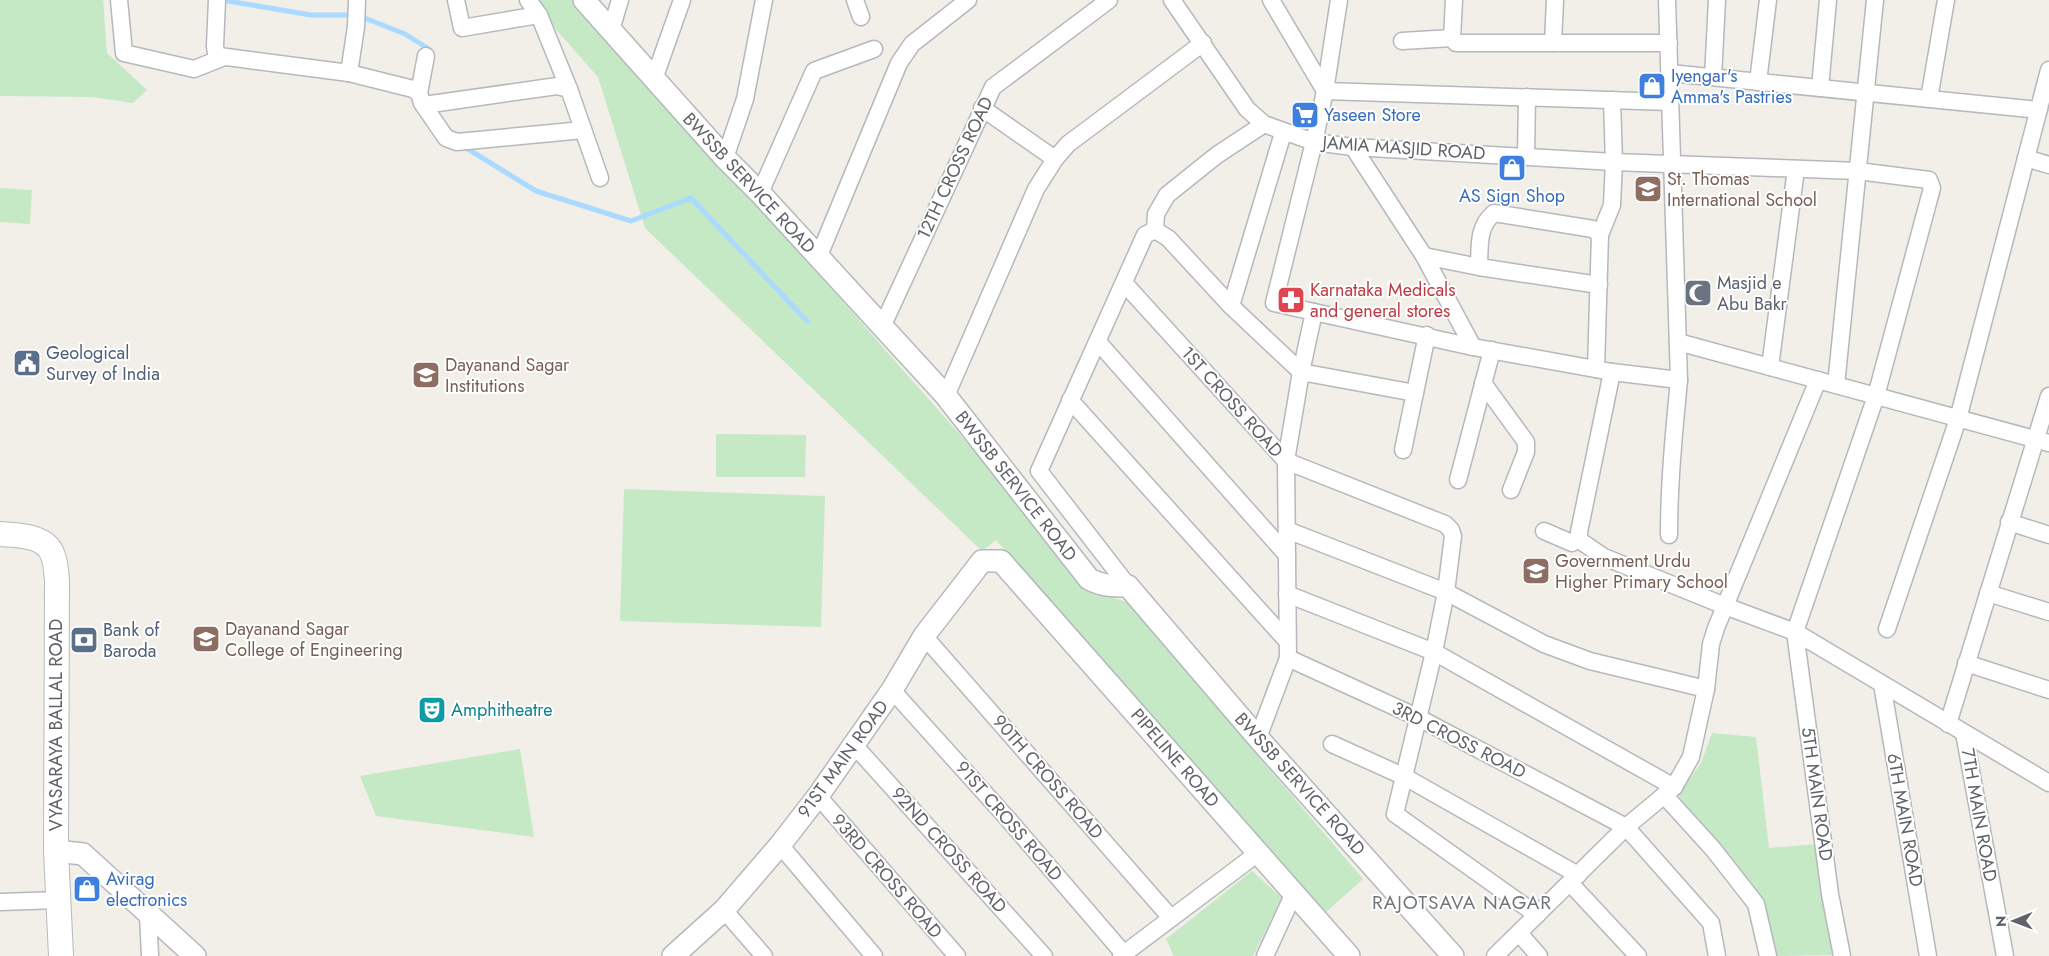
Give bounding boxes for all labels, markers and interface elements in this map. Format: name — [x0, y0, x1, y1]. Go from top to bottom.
place label: Iyengar's Amma's Pastries — [1671, 63, 1792, 110]
shop icon: Iyengar's Amma's Pastries — [1637, 71, 1667, 101]
street label: 12TH CROSS ROAD — [911, 92, 999, 244]
supermarket icon: Yaseen Store — [1290, 100, 1320, 130]
place label: Yaseen Store — [1324, 102, 1421, 128]
street label: BWSSB SERVICE ROAD — [677, 107, 821, 259]
street label: JAMIA MASJID ROAD — [1320, 129, 1486, 167]
shop icon: AS Sign Shop — [1497, 153, 1527, 183]
place label: St. Thomas International School — [1667, 166, 1817, 213]
school or university icon: St. Thomas International School — [1633, 174, 1663, 204]
place label: AS Sign Shop — [1459, 183, 1565, 209]
place label: Masjid e Abu Bakr — [1717, 270, 1788, 317]
place label: Karnataka Medicals and general stores — [1310, 277, 1456, 324]
mosque icon: Masjid e Abu Bakr — [1683, 278, 1713, 308]
pharmacy icon: Karnataka Medicals and general stores — [1276, 285, 1306, 315]
place label: Geological Survey of India — [46, 340, 160, 387]
street label: 1ST CROSS ROAD — [1175, 341, 1289, 463]
public building icon: Geological Survey of India — [12, 348, 42, 378]
place label: Dayanand Sagar Institutions — [445, 352, 570, 399]
school or university icon: Dayanand Sagar Institutions — [411, 360, 441, 390]
street label: BWSSB SERVICE ROAD — [949, 405, 1083, 567]
place label: Government Urdu Higher Primary School — [1555, 548, 1728, 595]
school or university icon: Government Urdu Higher Primary School — [1521, 556, 1551, 586]
place label: Dayanand Sagar College of Engineering — [225, 616, 403, 663]
place label: Bank of Baroda — [103, 617, 160, 664]
street label: VYASARAYA BALLAL ROAD — [43, 619, 69, 831]
school or university icon: Dayanand Sagar College of Engineering — [191, 624, 221, 654]
bank icon: Bank of Baroda — [69, 625, 99, 655]
theatre icon: Amphitheatre — [417, 695, 447, 725]
street label: 91ST MAIN ROAD — [791, 695, 895, 823]
street label: 3RD CROSS ROAD — [1388, 695, 1530, 785]
place label: Amphitheatre — [451, 697, 553, 723]
street label: PIPELINE ROAD — [1125, 703, 1225, 813]
street label: BWSSB SERVICE ROAD — [1229, 707, 1371, 861]
street label: 90TH CROSS ROAD — [987, 709, 1109, 845]
street label: 5TH MAIN ROAD — [1795, 725, 1839, 863]
street label: 7TH MAIN ROAD — [1954, 746, 2004, 884]
street label: 6TH MAIN ROAD — [1880, 751, 1930, 889]
street label: 91ST CROSS ROAD — [949, 755, 1069, 887]
street label: 92ND CROSS ROAD — [885, 781, 1013, 919]
street label: 93RD CROSS ROAD — [826, 808, 948, 944]
place label: Avirag electronics — [106, 866, 187, 913]
shop icon: Avirag electronics — [72, 874, 102, 904]
district label: RAJOTSAVA NAGAR — [1372, 889, 1552, 916]
north arrow — [1989, 896, 2039, 946]
text: N — [1991, 915, 2011, 927]

